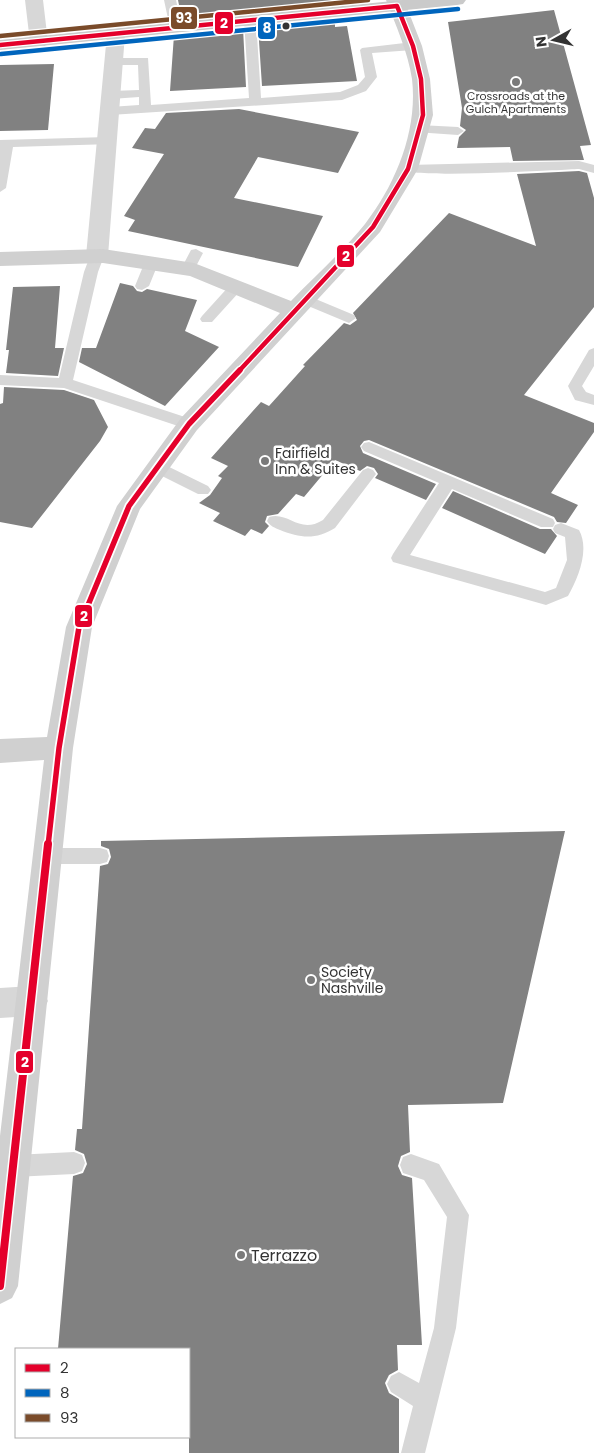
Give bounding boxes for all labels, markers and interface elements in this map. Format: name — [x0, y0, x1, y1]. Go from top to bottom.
line badge: 93 — [170, 6, 198, 30]
text: 93 — [175, 8, 193, 28]
line badge: 2 — [214, 11, 234, 35]
text: 2 — [220, 13, 228, 33]
north arrow — [529, 15, 579, 65]
line badge: 8 — [257, 16, 276, 40]
text: 8 — [262, 18, 272, 38]
unlabelled marker — [281, 21, 291, 31]
text: N — [530, 35, 552, 48]
marker: Crossroads at the Gulch Apartments — [510, 76, 522, 88]
place label: Crossroads at the Gulch Apartments — [466, 88, 566, 117]
line badge: 2 — [336, 244, 355, 268]
text: 2 — [342, 246, 350, 266]
place label: Fairfield Inn & Suites — [275, 443, 356, 479]
marker: Fairfield Inn & Suites — [259, 455, 271, 467]
line badge: 2 — [74, 604, 93, 628]
text: 2 — [80, 606, 88, 626]
place label: Society Nashville — [321, 962, 384, 998]
marker: Society Nashville — [305, 974, 317, 986]
line badge: 2 — [15, 1050, 34, 1074]
text: 2 — [21, 1052, 29, 1072]
place label: Terrazzo — [251, 1244, 317, 1267]
marker: Terrazzo — [235, 1249, 247, 1261]
legend — [15, 1348, 190, 1438]
text: 2 — [60, 1357, 69, 1378]
text: 8 — [60, 1382, 69, 1403]
text: 93 — [60, 1407, 78, 1428]

